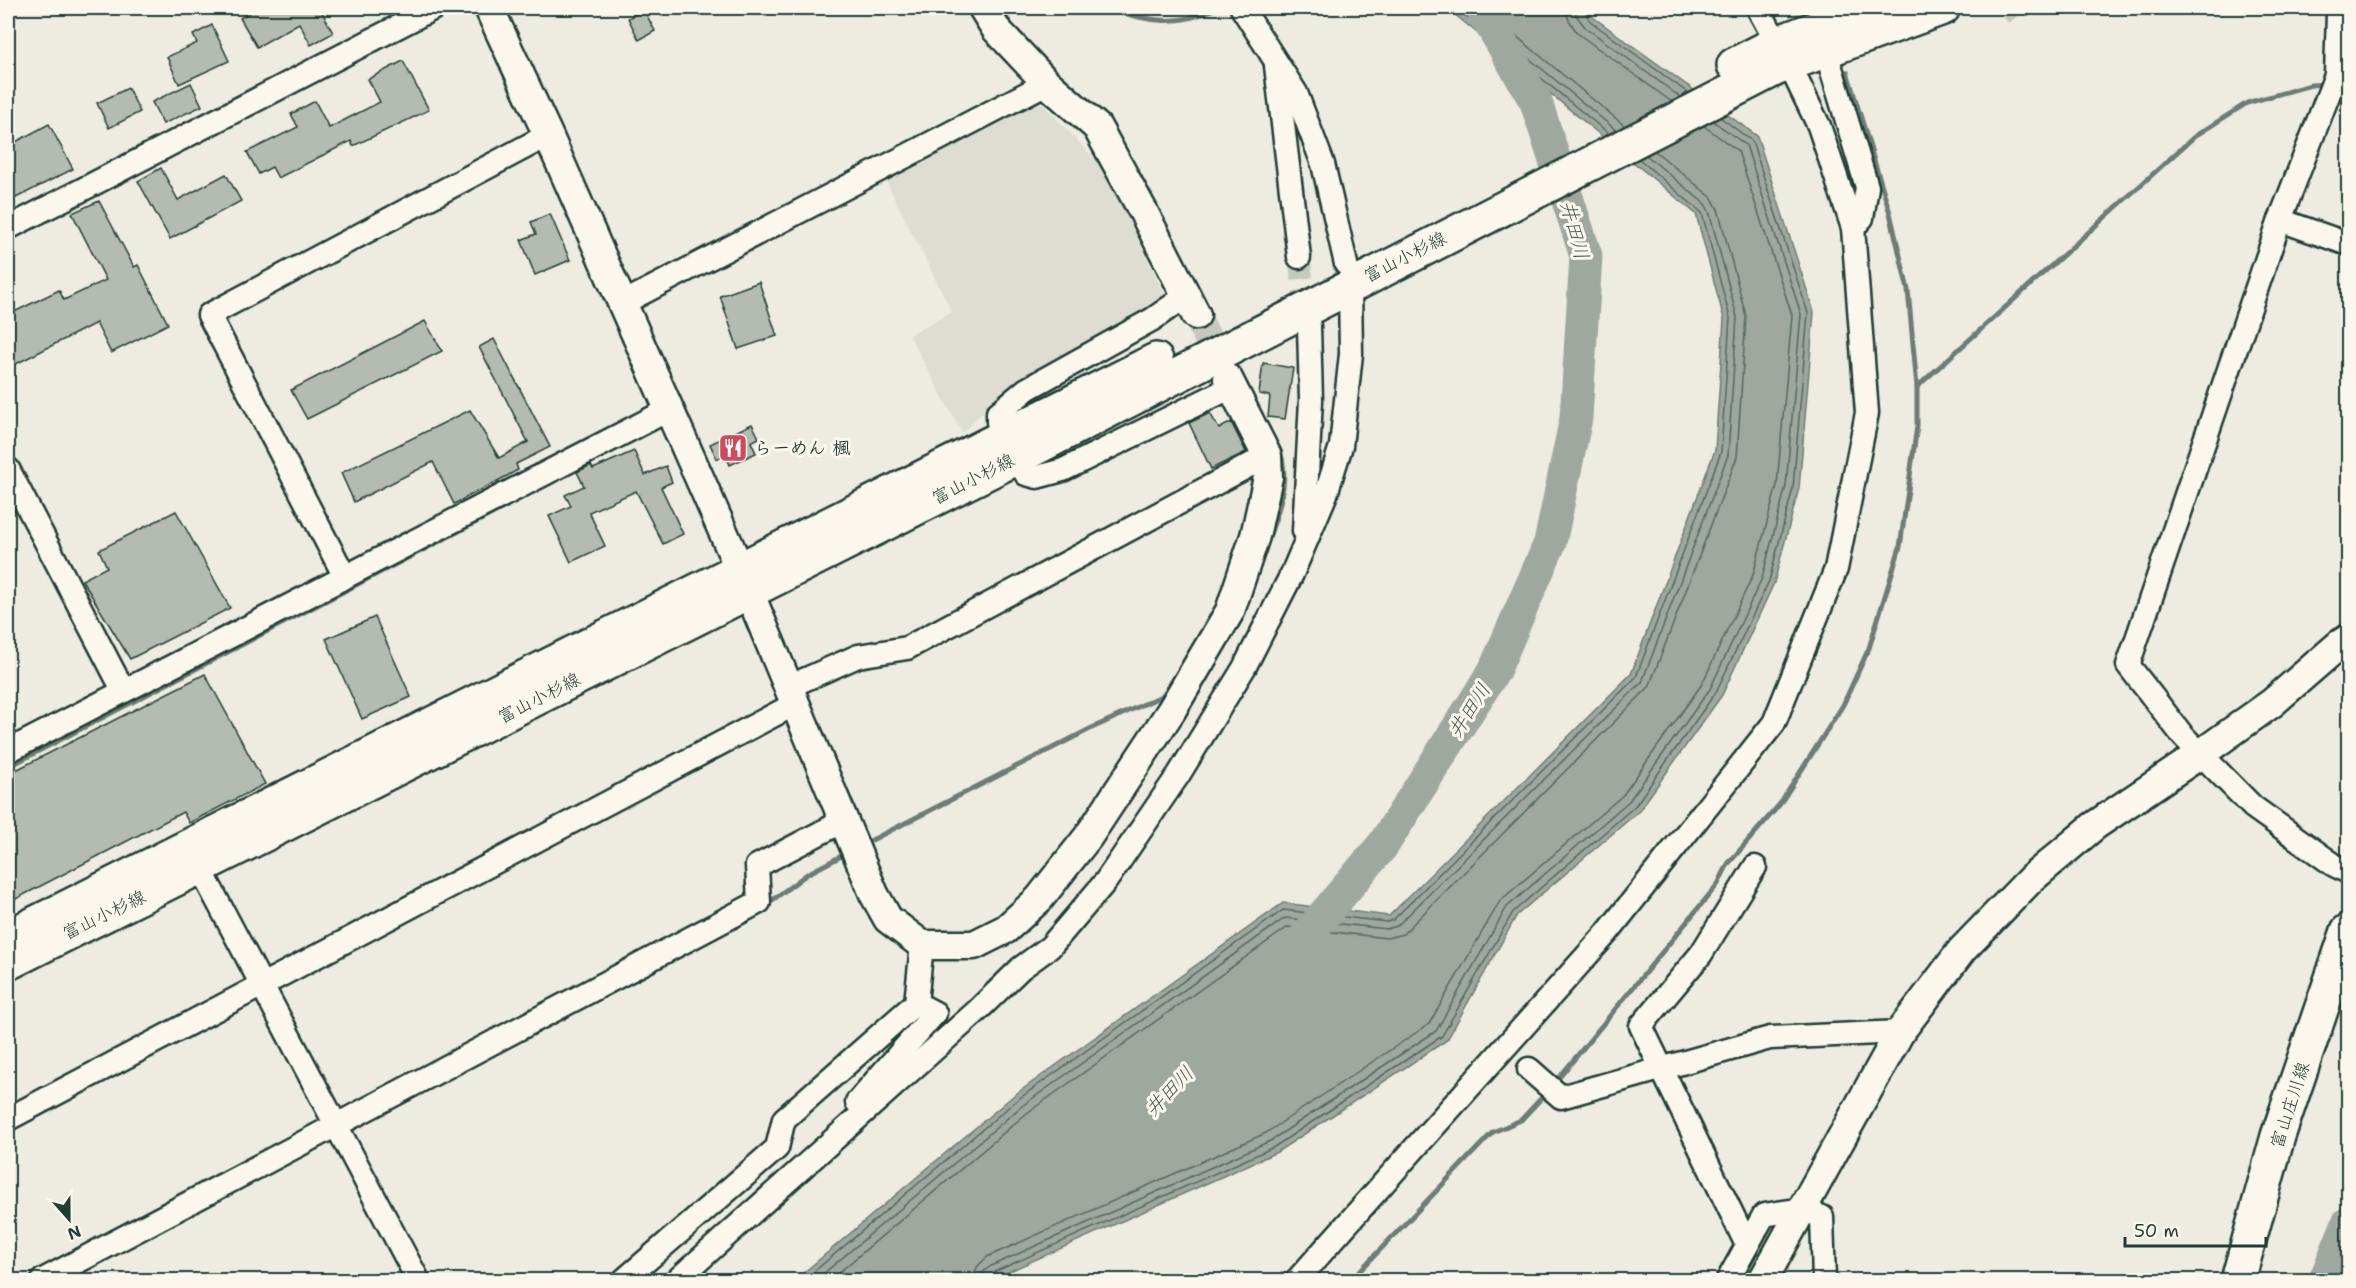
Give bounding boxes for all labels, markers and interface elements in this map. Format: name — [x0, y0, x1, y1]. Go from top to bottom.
water label: 井田川 — [1555, 198, 1595, 262]
street label: 富山小杉線 — [1359, 226, 1451, 288]
restaurant icon: らーめん 楓 — [717, 432, 749, 464]
place label: らーめん 楓 — [754, 436, 850, 460]
street label: 富山小杉線 — [927, 448, 1019, 510]
street label: 富山小杉線 — [493, 667, 585, 729]
water label: 井田川 — [1442, 678, 1496, 742]
street label: 富山小杉線 — [58, 884, 150, 946]
street label: 富山庄川線 — [2265, 1058, 2315, 1152]
water label: 井田川 — [1139, 1060, 1199, 1122]
north arrow — [39, 1189, 99, 1249]
scale bar — [2125, 1210, 2266, 1248]
text: 50 m — [2134, 1219, 2179, 1243]
text: N — [65, 1220, 84, 1245]

